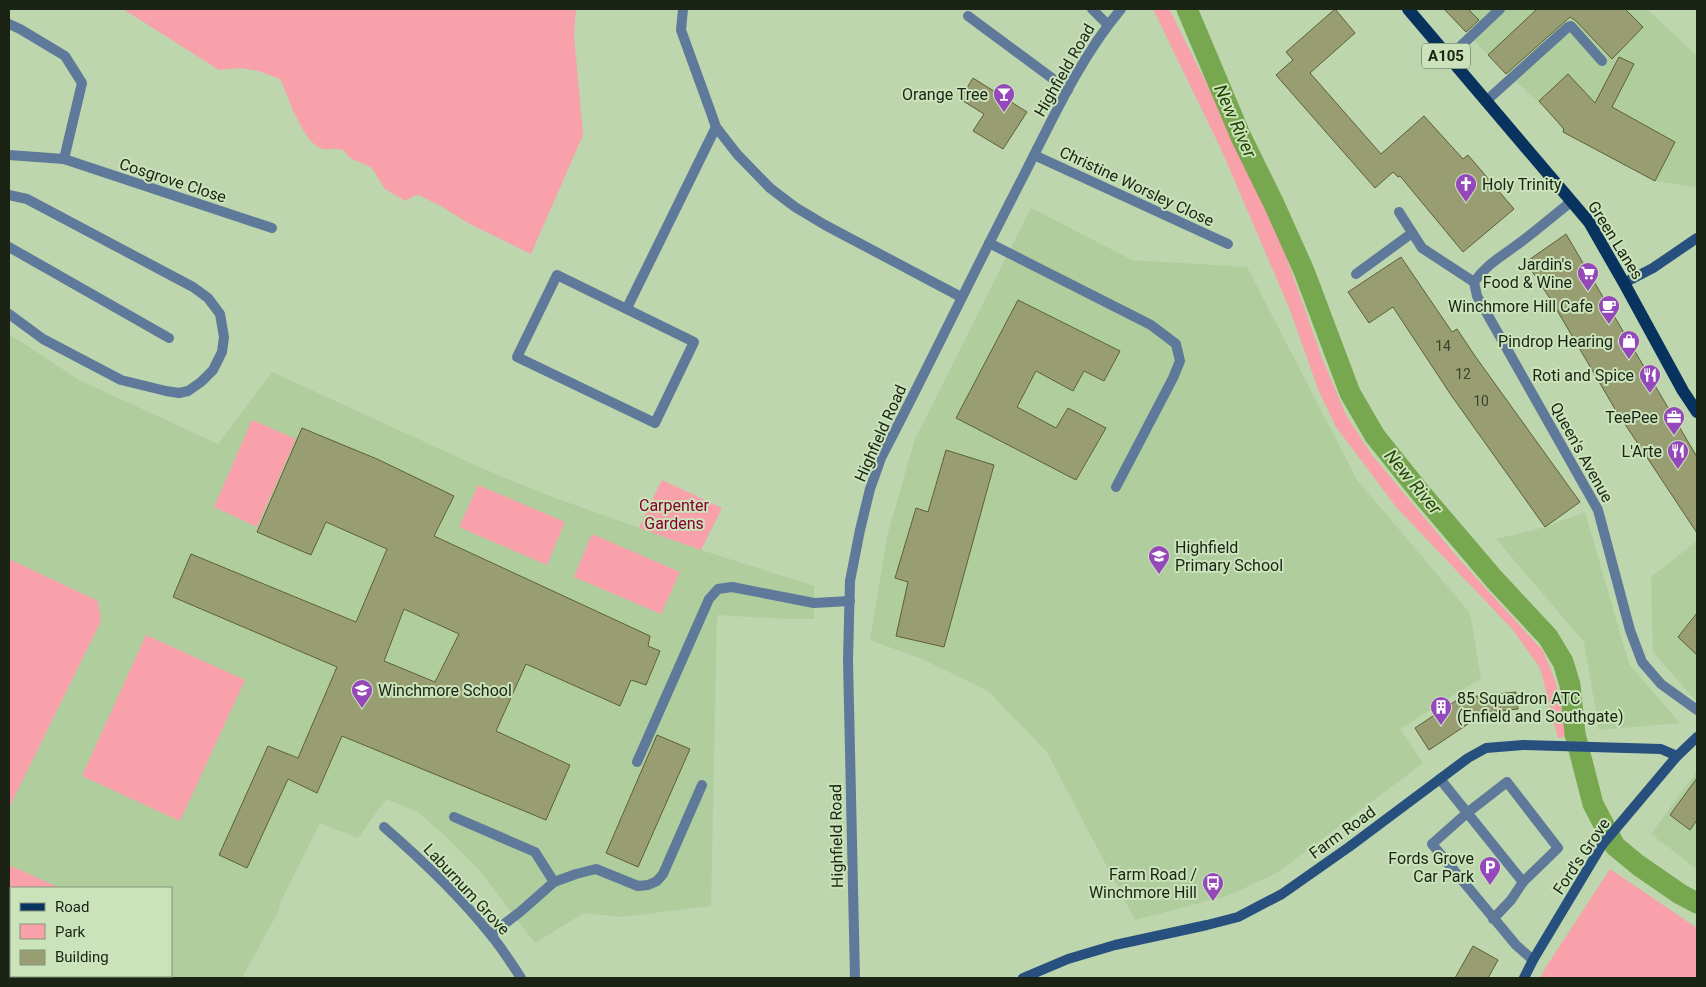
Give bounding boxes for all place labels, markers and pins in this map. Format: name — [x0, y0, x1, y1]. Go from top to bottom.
bar icon: Orange Tree — [992, 82, 1016, 113]
place label: Orange Tree — [902, 85, 988, 104]
church icon: Holy Trinity — [1454, 172, 1478, 203]
place label: Holy Trinity — [1482, 175, 1562, 194]
place label: Jardin's Food & Wine — [1483, 255, 1572, 292]
supermarket icon: Jardin's Food & Wine — [1576, 261, 1600, 292]
cafe icon: Winchmore Hill Cafe — [1597, 294, 1621, 325]
place label: Winchmore Hill Cafe — [1448, 297, 1593, 316]
shop icon: Pindrop Hearing — [1617, 329, 1641, 360]
place label: Pindrop Hearing — [1498, 332, 1613, 351]
restaurant icon: Roti and Spice — [1638, 363, 1662, 394]
place label: Roti and Spice — [1532, 366, 1634, 385]
office icon: TeePee — [1662, 405, 1686, 436]
place label: TeePee — [1605, 408, 1658, 427]
restaurant icon: L'Arte — [1666, 439, 1690, 470]
place label: L'Arte — [1622, 442, 1662, 461]
place label: Highfield Primary School — [1175, 538, 1283, 575]
school or university icon: Highfield Primary School — [1147, 544, 1171, 575]
school or university icon: Winchmore School — [350, 678, 374, 709]
place label: Winchmore School — [378, 681, 512, 700]
place label: 85 Squadron ATC (Enfield and Southgate) — [1457, 689, 1624, 726]
building icon: 85 Squadron ATC (Enfield and Southgate) — [1429, 695, 1453, 726]
place label: Fords Grove Car Park — [1388, 849, 1475, 886]
parking icon: Fords Grove Car Park — [1478, 855, 1502, 886]
place label: Farm Road / Winchmore Hill — [1089, 865, 1197, 902]
bus stop icon: Farm Road / Winchmore Hill — [1201, 871, 1225, 902]

